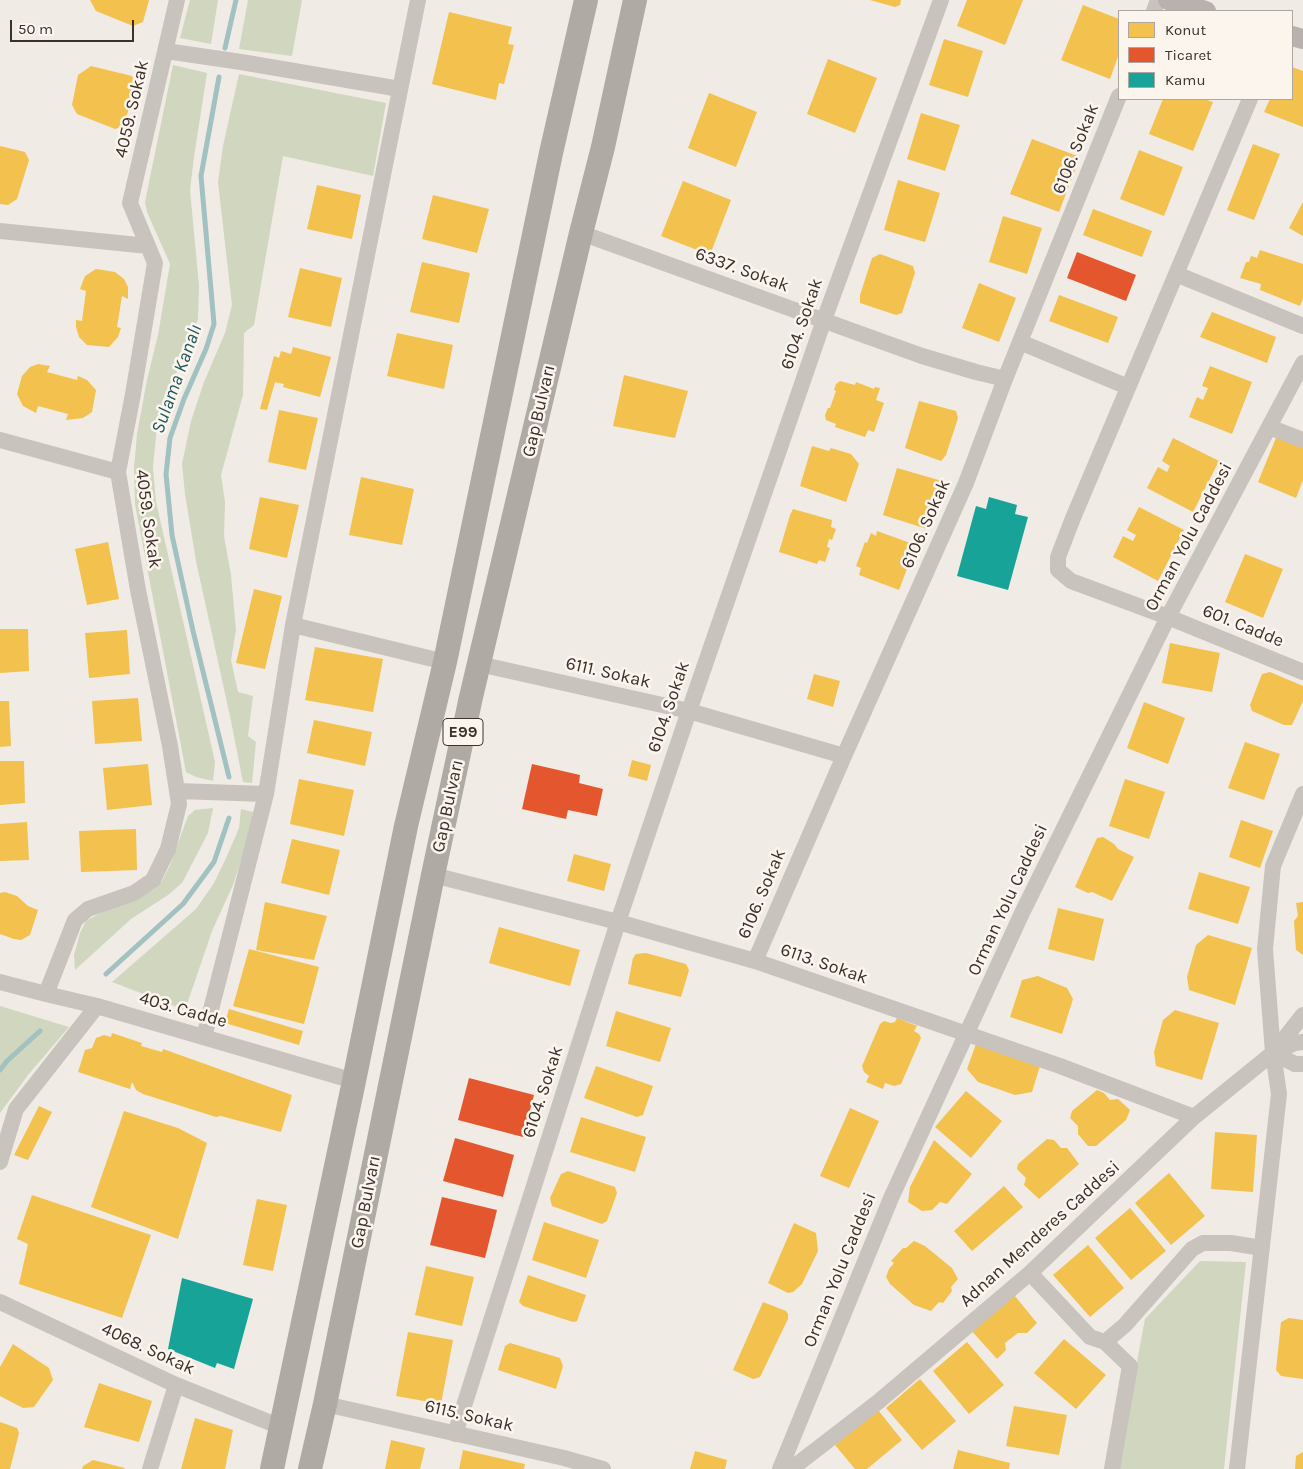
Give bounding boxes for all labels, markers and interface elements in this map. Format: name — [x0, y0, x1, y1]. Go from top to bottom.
scale bar — [12, 10, 136, 42]
legend — [1118, 10, 1293, 100]
text: 50 m — [18, 20, 53, 38]
text: Konut — [1165, 21, 1206, 39]
text: Ticaret — [1165, 46, 1212, 64]
street label: 4059. Sokak — [110, 58, 154, 160]
text: Kamu — [1165, 71, 1206, 89]
street label: 6106. Sokak — [1048, 101, 1104, 197]
street label: 6337. Sokak — [692, 243, 792, 297]
street label: 6104. Sokak — [776, 275, 828, 373]
water label: Sulama Kanalı — [147, 321, 207, 437]
street label: Gap Bulvarı — [518, 363, 560, 459]
street label: Orman Yolu Caddesi — [1141, 459, 1237, 615]
street label: 4059. Sokak — [130, 468, 166, 570]
street label: 6106. Sokak — [897, 476, 955, 572]
street label: 601. Cadde — [1199, 600, 1287, 652]
street label: 6111. Sokak — [563, 653, 653, 693]
street label: 6104. Sokak — [643, 658, 695, 756]
road number: E99 — [443, 719, 483, 746]
street label: Gap Bulvarı — [428, 758, 468, 854]
street label: Orman Yolu Caddesi — [963, 821, 1053, 979]
street label: 6106. Sokak — [733, 846, 791, 942]
street label: 6113. Sokak — [777, 939, 871, 989]
street label: 403. Cadde — [137, 987, 229, 1033]
street label: 6104. Sokak — [518, 1043, 568, 1141]
street label: Gap Bulvarı — [346, 1154, 386, 1250]
street label: Adnan Menderes Caddesi — [955, 1156, 1125, 1312]
street label: Orman Yolu Caddesi — [799, 1189, 881, 1351]
street label: 4068. Sokak — [98, 1318, 198, 1380]
street label: 6115. Sokak — [422, 1395, 516, 1437]

